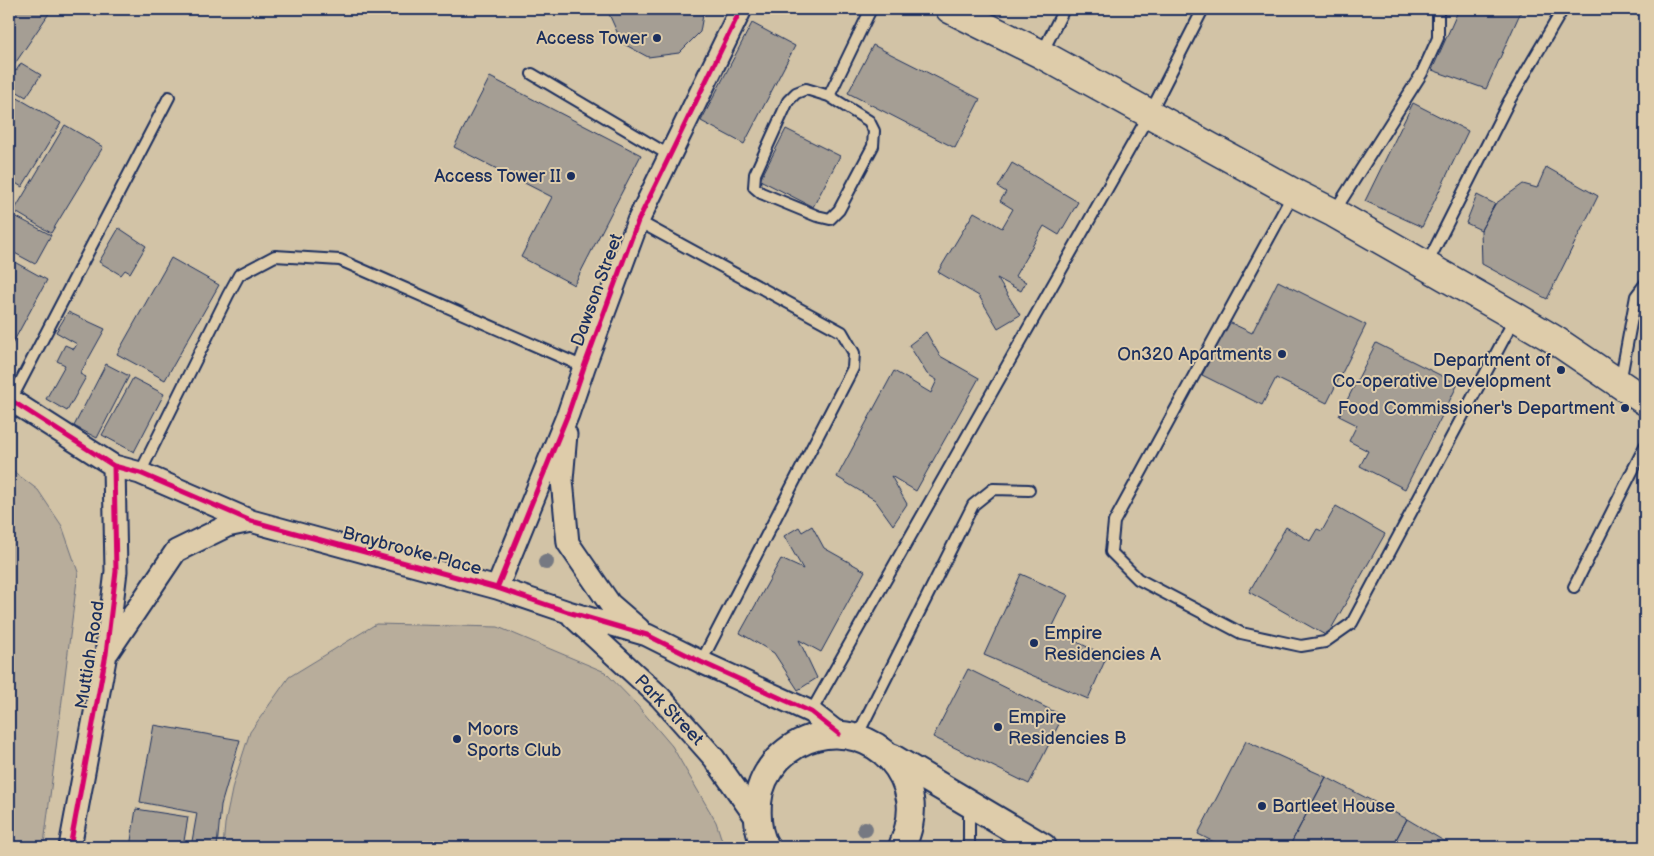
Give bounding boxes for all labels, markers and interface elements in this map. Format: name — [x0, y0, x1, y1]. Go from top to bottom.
place label: Access Tower — [536, 28, 647, 49]
marker: Access Tower — [651, 32, 663, 44]
place label: Access Tower II — [434, 166, 561, 187]
marker: Access Tower II — [565, 170, 577, 182]
street label: Dawson Street — [567, 230, 627, 349]
place label: On320 Apartments — [1117, 344, 1272, 365]
marker: On320 Apartments — [1276, 348, 1288, 360]
place label: Department of Co-operative Development — [1332, 350, 1551, 392]
marker: Department of Co-operative Development — [1555, 364, 1567, 376]
place label: Food Commissioner's Department — [1338, 398, 1615, 419]
marker: Food Commissioner's Department — [1619, 402, 1631, 414]
street label: Braybrooke Place — [340, 522, 484, 580]
street label: Muttiah Road — [71, 599, 109, 711]
place label: Empire Residencies A — [1044, 623, 1161, 665]
marker: Empire Residencies A — [1028, 637, 1040, 649]
street label: Park Street — [630, 670, 708, 750]
place label: Empire Residencies B — [1008, 707, 1126, 749]
place label: Moors Sports Club — [467, 719, 561, 761]
marker: Empire Residencies B — [992, 721, 1004, 733]
marker: Moors Sports Club — [451, 733, 463, 745]
place label: Bartleet House — [1272, 796, 1395, 817]
marker: Bartleet House — [1256, 800, 1268, 812]

